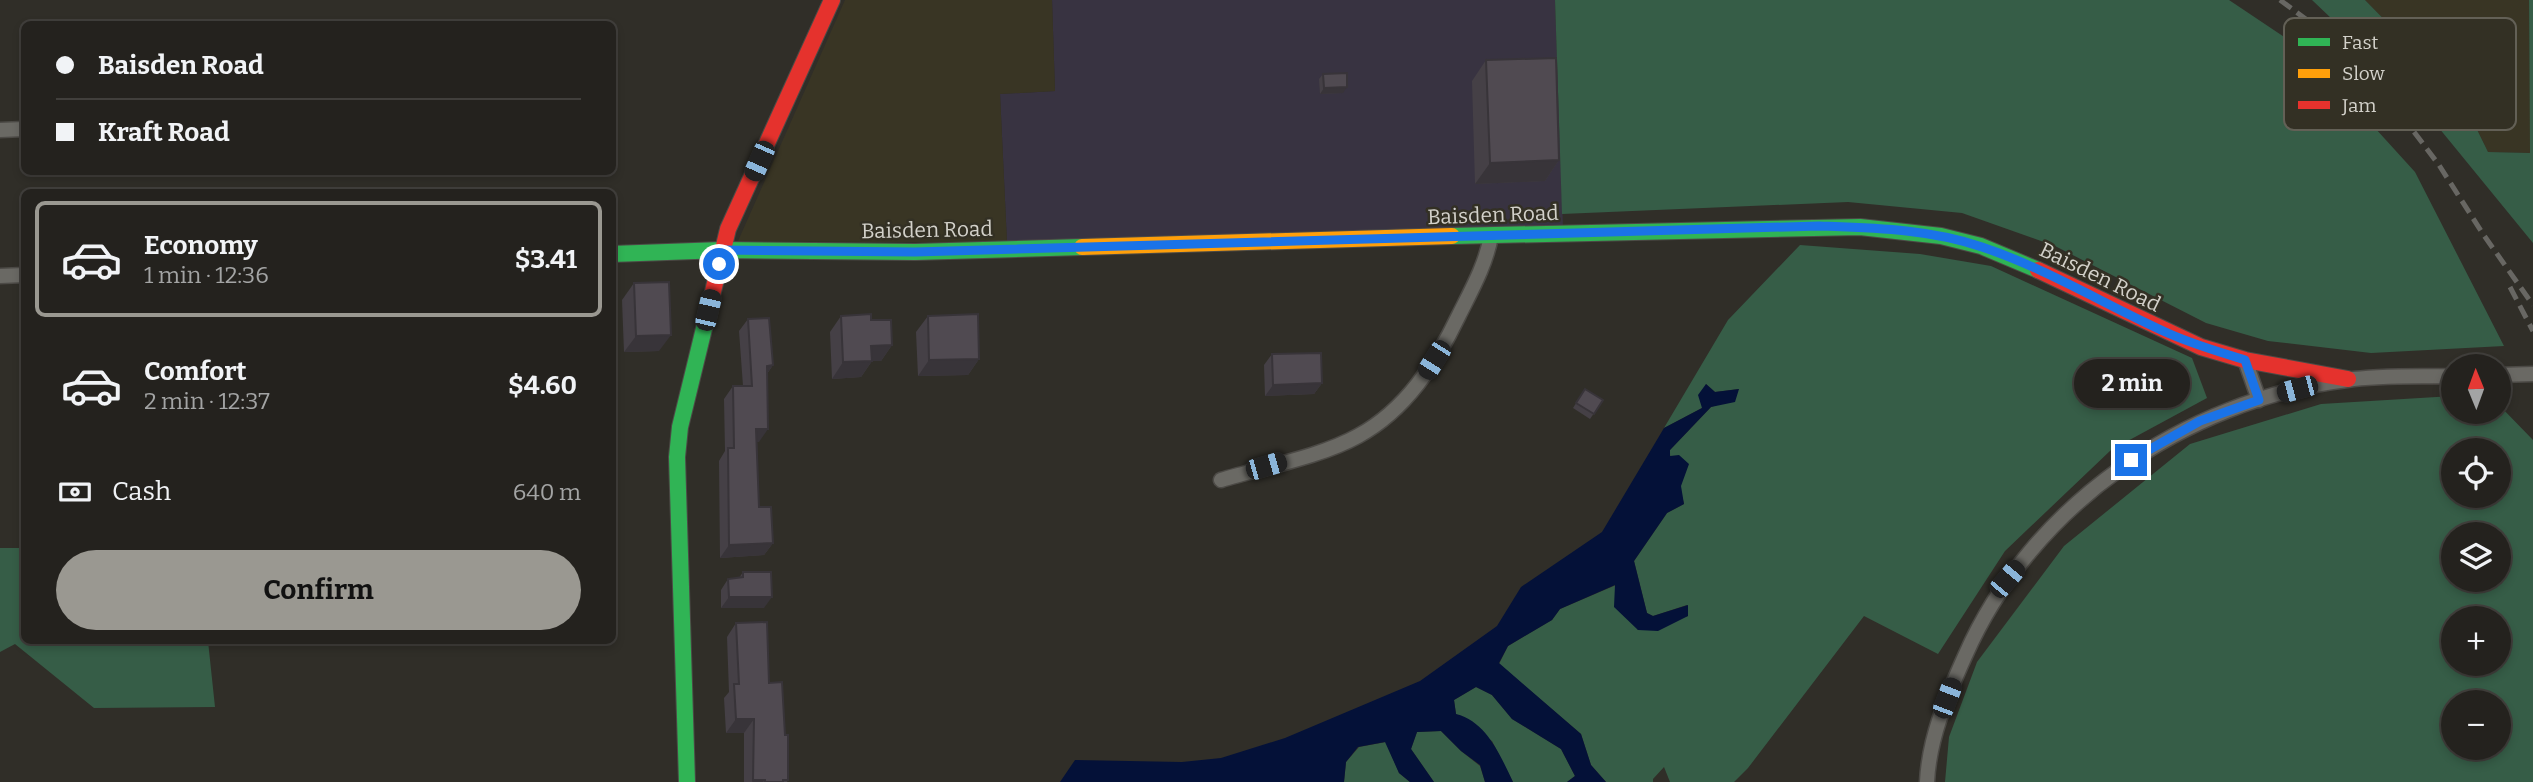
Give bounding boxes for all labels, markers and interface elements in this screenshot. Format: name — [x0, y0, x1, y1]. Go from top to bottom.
legend — [2284, 18, 2516, 130]
text: Fast — [2342, 31, 2379, 54]
text: Baisden Road — [98, 50, 264, 81]
text: Slow — [2342, 62, 2385, 85]
text: Jam — [2341, 94, 2376, 117]
text: Kraft Road — [98, 117, 230, 148]
car — [741, 138, 778, 184]
street label: Baisden Road — [1427, 200, 1559, 230]
street label: Baisden Road — [861, 216, 993, 244]
icon: car — [60, 228, 123, 291]
text: Economy — [144, 230, 258, 261]
street label: Baisden Road — [2035, 236, 2165, 318]
text: $3.41 — [515, 244, 577, 275]
route start — [703, 248, 735, 280]
text: 1 min · 12:36 — [144, 261, 269, 289]
car — [694, 287, 723, 333]
car — [1414, 337, 1455, 383]
icon: car — [60, 354, 123, 417]
north arrow — [2441, 354, 2511, 424]
map controls — [2441, 354, 2511, 760]
text: Comfort — [144, 356, 247, 387]
callout: 2 min — [2073, 358, 2189, 407]
text: 2 min — [2101, 369, 2163, 397]
text: $4.60 — [508, 370, 577, 401]
car — [2274, 373, 2321, 405]
text: 2 min · 12:37 — [144, 387, 270, 415]
button: locate — [2441, 438, 2511, 508]
route end — [2115, 444, 2147, 476]
car — [1243, 450, 1290, 482]
icon: cash — [56, 473, 94, 511]
text: Cash — [112, 476, 171, 507]
text: 640 m — [513, 478, 581, 506]
button: layers — [2441, 522, 2511, 592]
button: Confirm — [56, 550, 581, 630]
car — [1986, 556, 2029, 602]
button: + — [2441, 606, 2511, 676]
car — [1930, 675, 1965, 721]
button: − — [2441, 690, 2511, 760]

